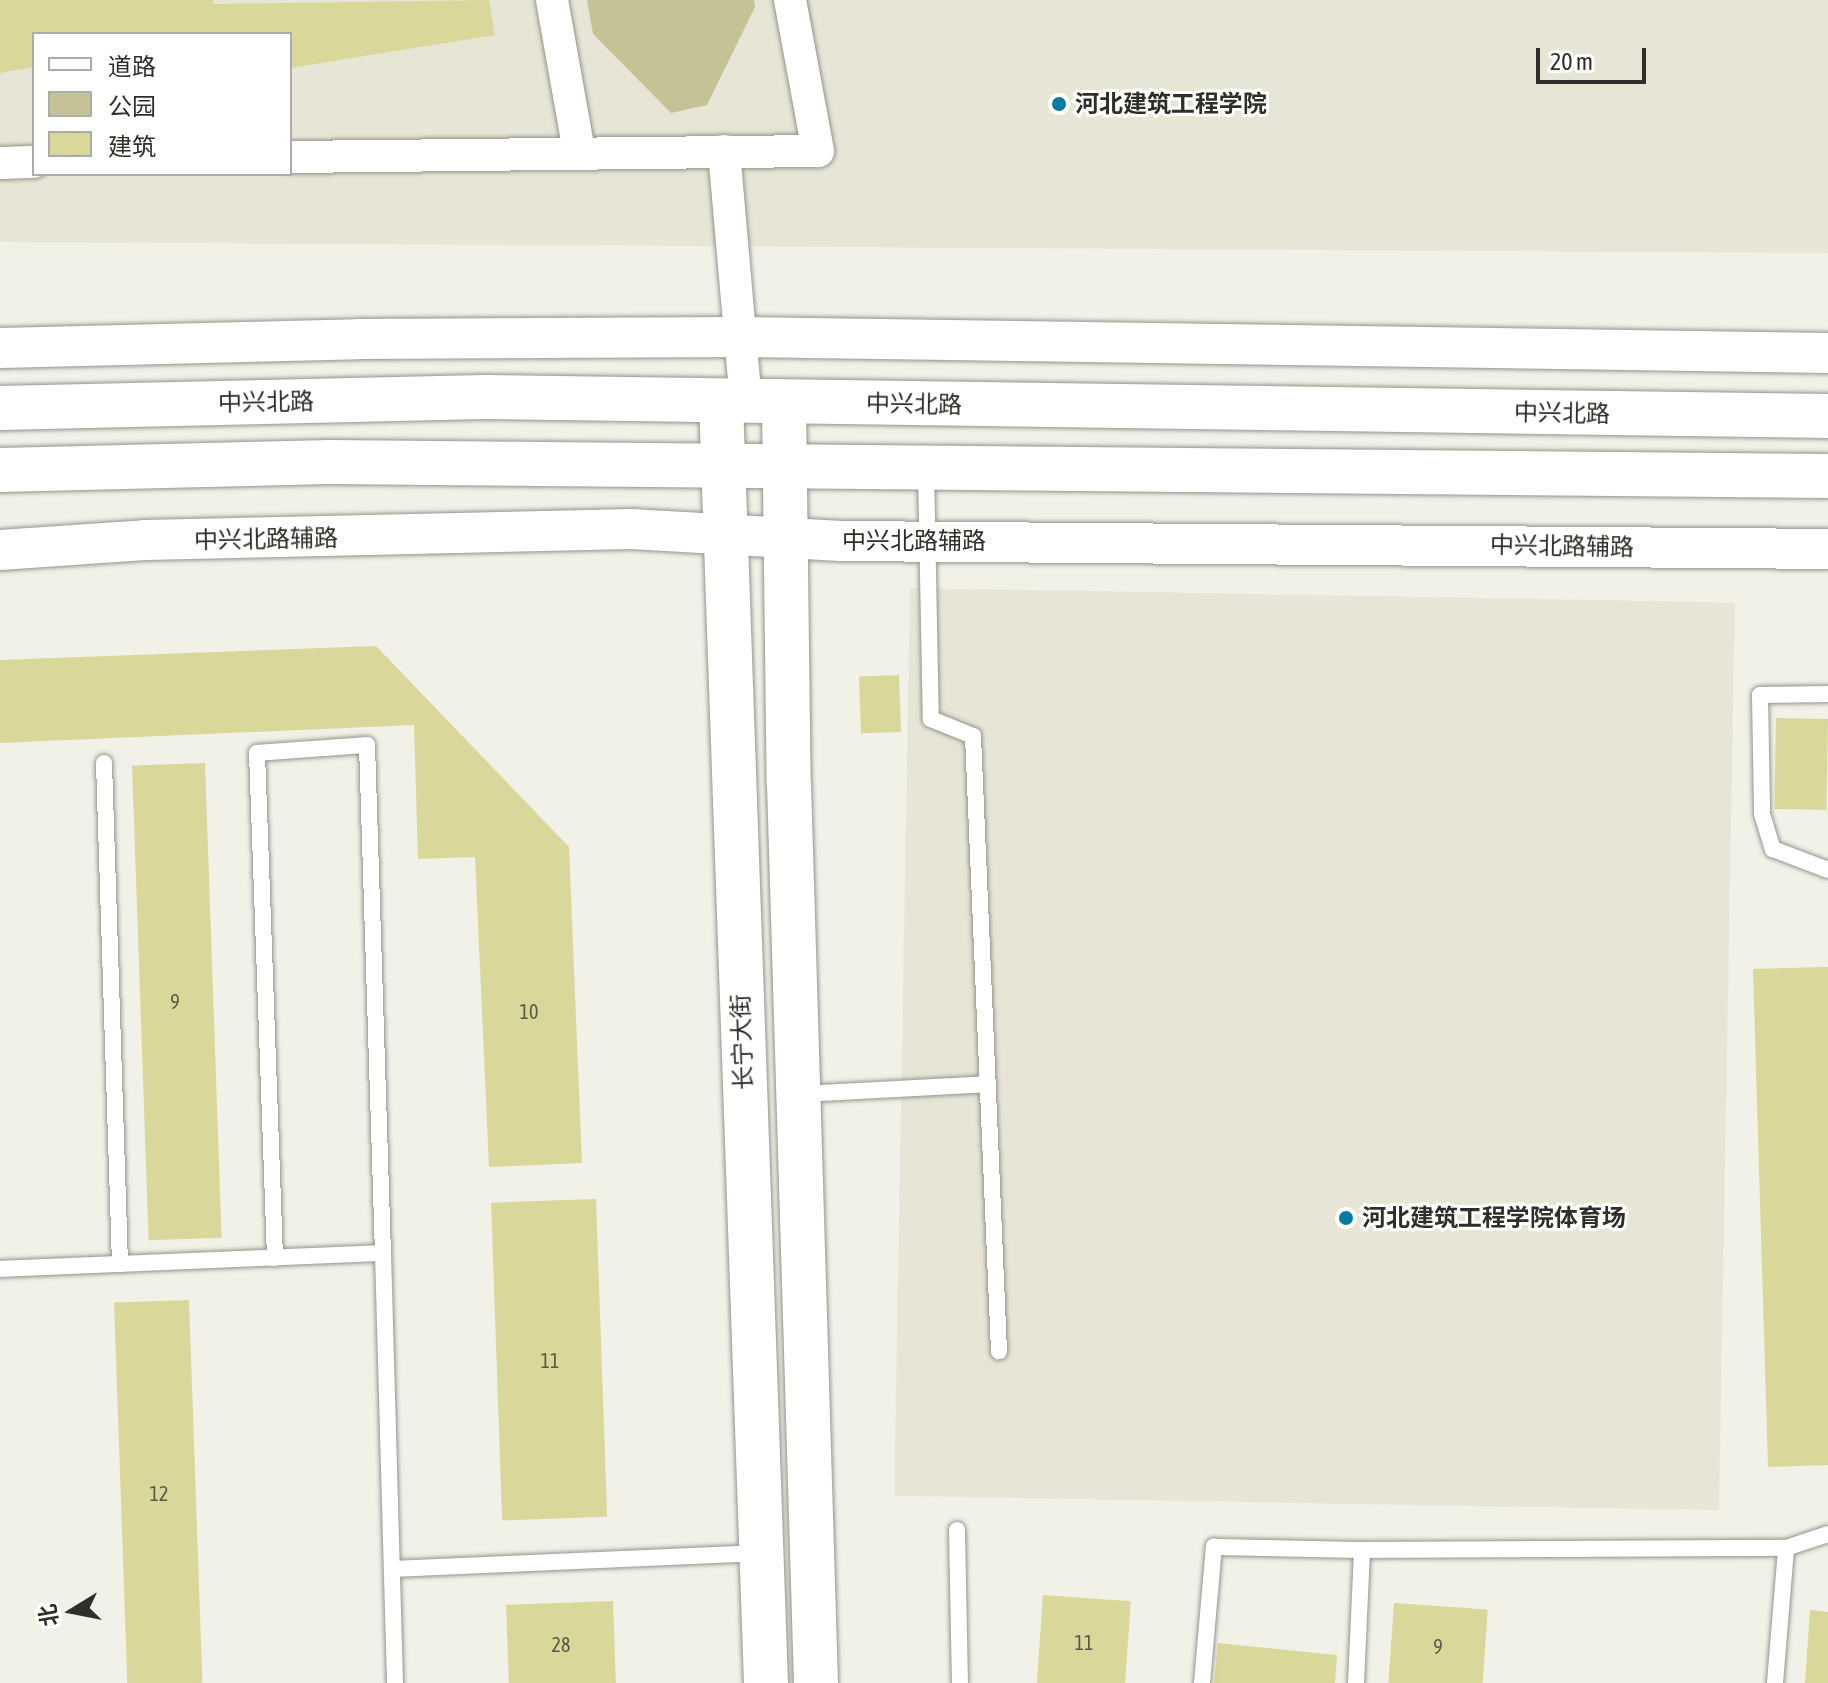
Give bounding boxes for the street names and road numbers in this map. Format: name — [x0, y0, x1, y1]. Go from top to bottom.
street label: 中兴北路 — [218, 387, 314, 417]
street label: 中兴北路 — [866, 389, 962, 419]
street label: 中兴北路 — [1514, 398, 1610, 428]
street label: 中兴北路辅路 — [194, 523, 338, 555]
street label: 中兴北路辅路 — [842, 527, 986, 555]
street label: 中兴北路辅路 — [1490, 530, 1634, 562]
street label: 长宁大街 — [726, 994, 758, 1090]

